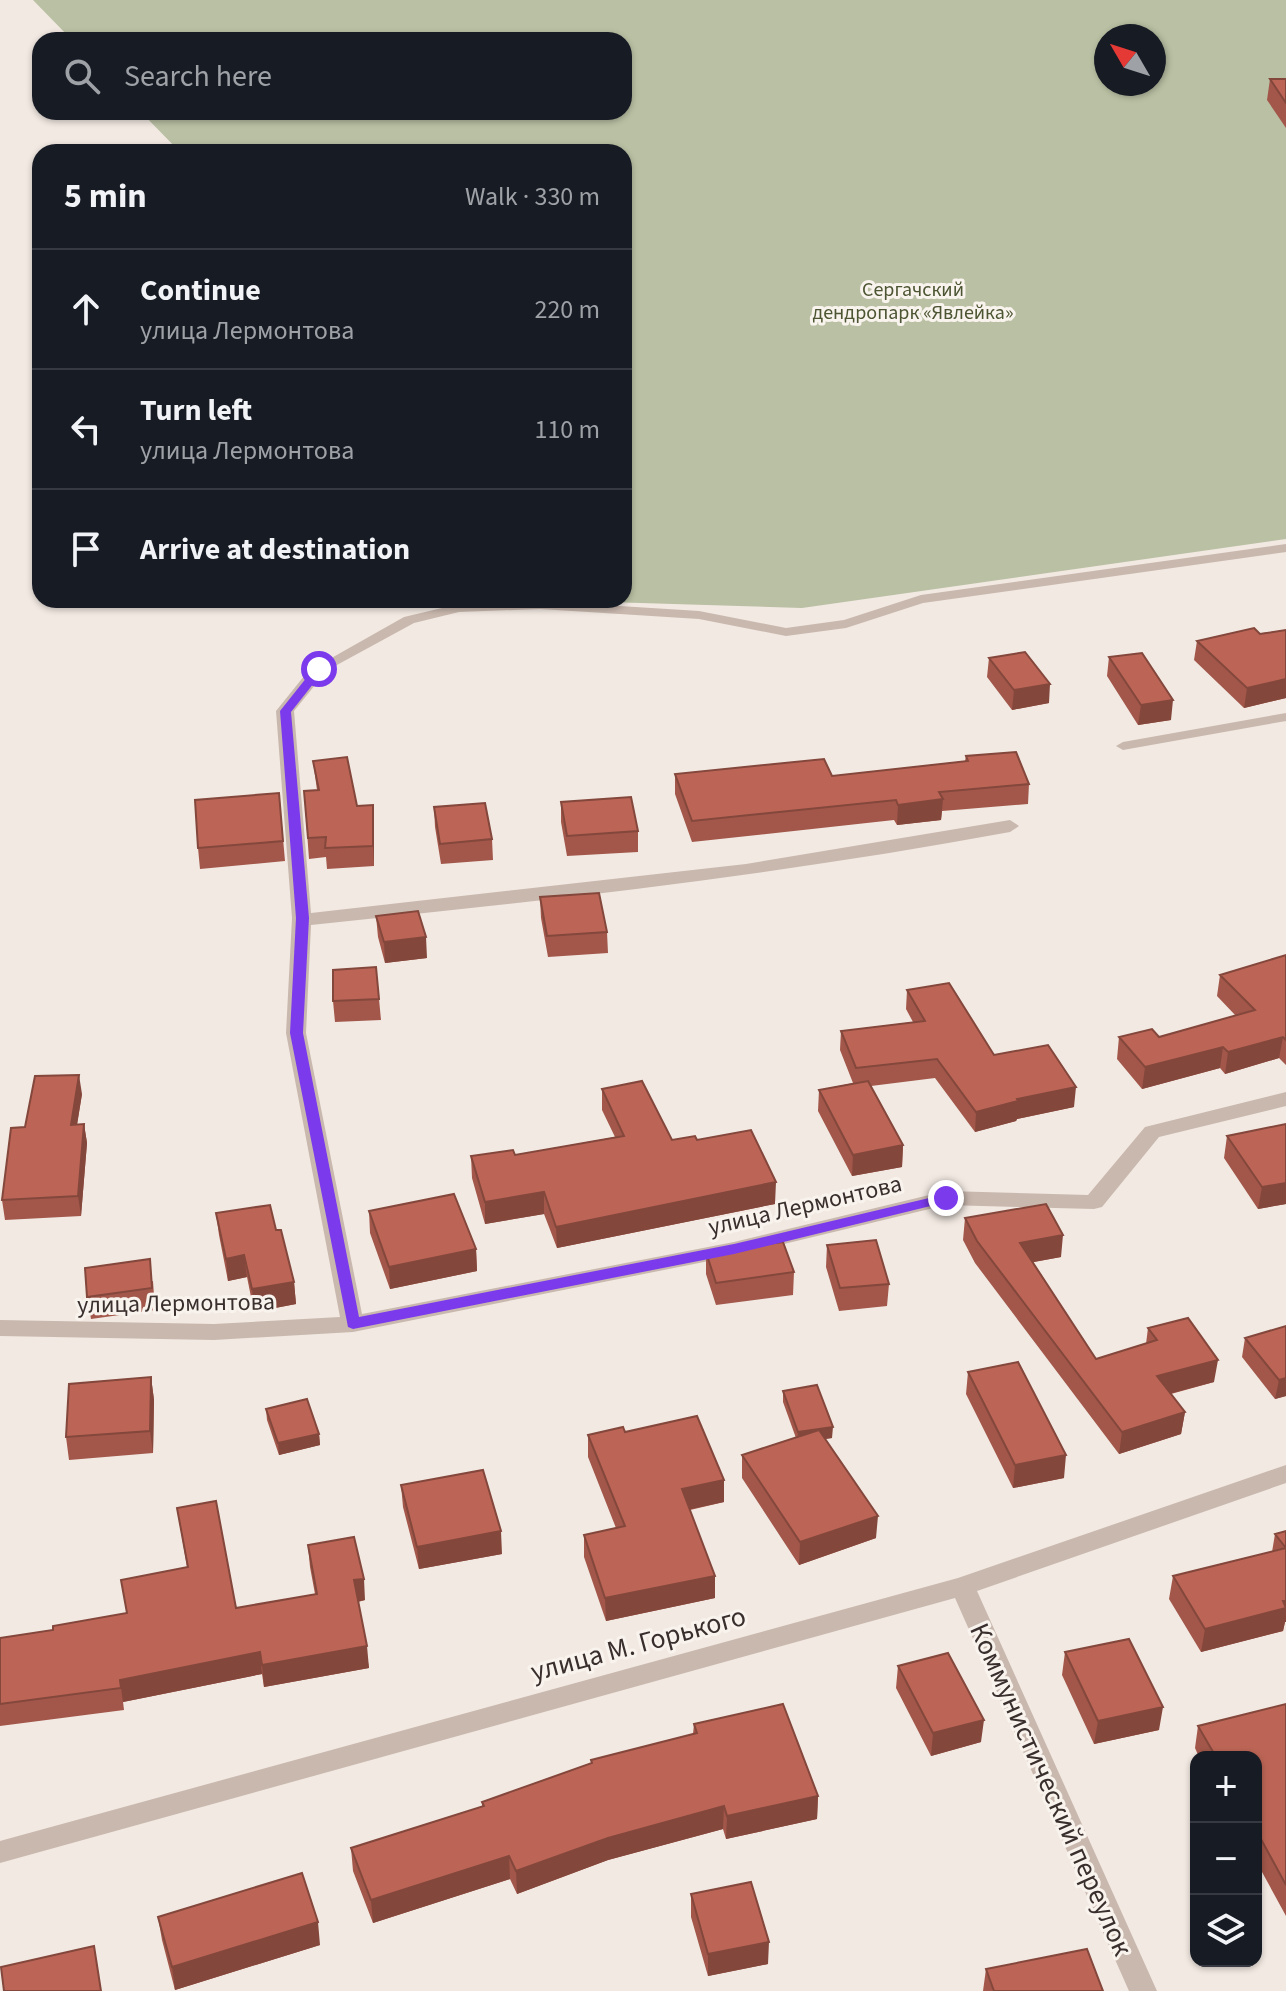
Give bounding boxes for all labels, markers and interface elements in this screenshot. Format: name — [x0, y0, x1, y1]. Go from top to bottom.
north arrow — [1094, 24, 1166, 96]
search box — [32, 32, 632, 120]
icon: search — [60, 54, 104, 98]
text: Search here — [124, 55, 272, 98]
text: 5 min — [64, 172, 147, 221]
text: Walk · 330 m — [465, 178, 600, 215]
text: Continue — [140, 269, 261, 312]
park label: Сергачский дендропарк «Явлейка» — [813, 276, 1013, 327]
icon: ahead — [64, 287, 108, 331]
text: 220 m — [534, 291, 600, 328]
text: улица Лермонтова — [140, 312, 354, 349]
text: Turn left — [140, 389, 252, 432]
icon: left — [64, 407, 108, 451]
text: 110 m — [534, 411, 600, 448]
text: улица Лермонтова — [140, 432, 354, 469]
icon: arrive — [64, 527, 108, 571]
text: Arrive at destination — [140, 528, 410, 571]
route start — [301, 651, 337, 687]
street label: улица Лермонтова — [705, 1166, 905, 1245]
route end — [928, 1180, 964, 1216]
street label: улица Лермонтова — [77, 1284, 275, 1323]
street label: улица М. Горького — [526, 1596, 750, 1692]
street label: Коммунистический переулок — [960, 1617, 1143, 1962]
map controls — [1190, 1751, 1262, 1967]
button: + — [1190, 1751, 1262, 1823]
button: − — [1190, 1823, 1262, 1895]
button: layers — [1190, 1895, 1262, 1967]

